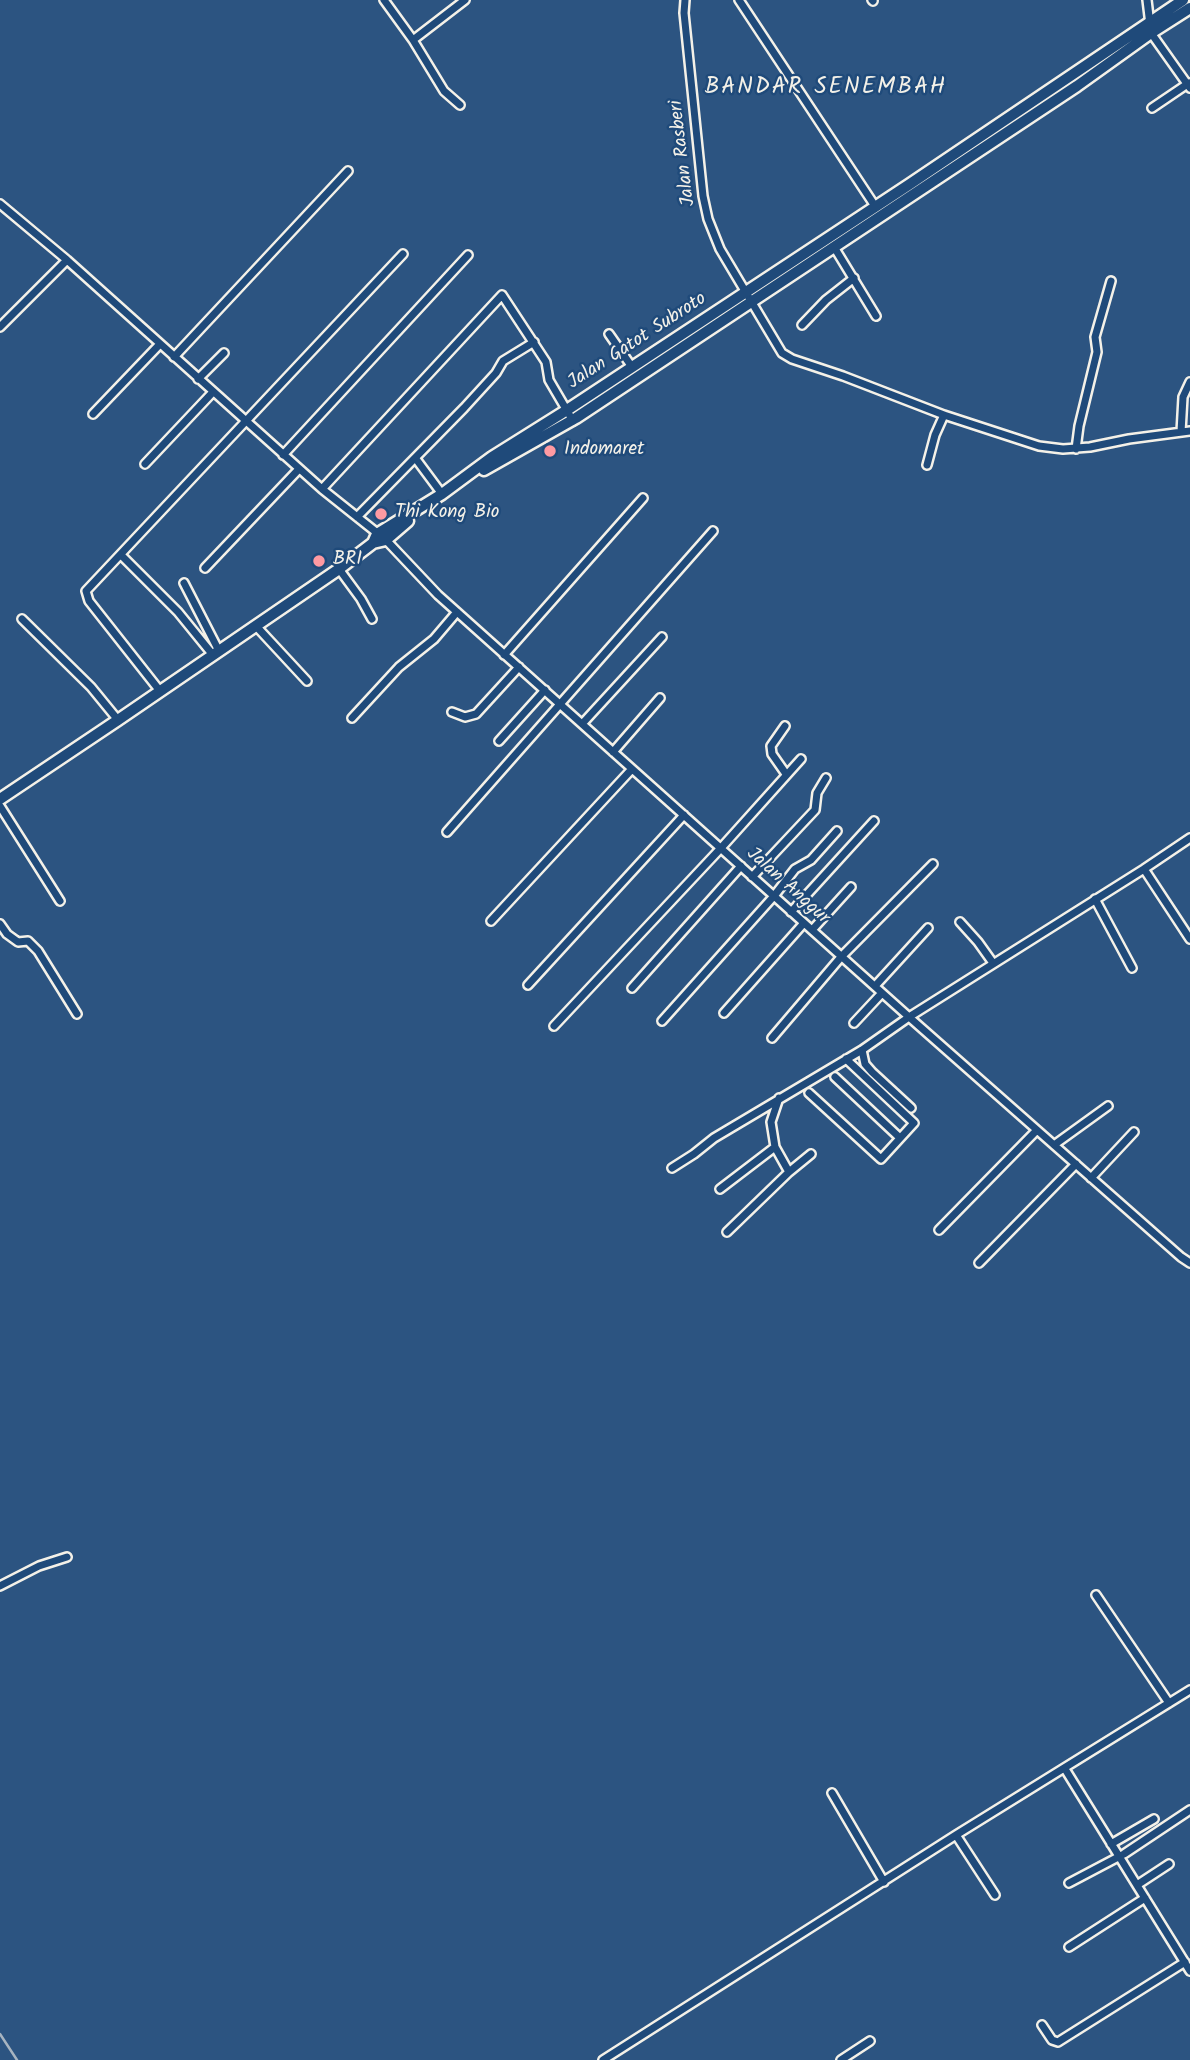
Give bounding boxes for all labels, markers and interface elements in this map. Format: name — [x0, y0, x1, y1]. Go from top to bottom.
district label: BANDAR SENEMBAH — [707, 75, 945, 103]
street label: Jalan Rasberi — [666, 99, 702, 207]
street label: Jalan Gatot Subroto — [564, 289, 712, 395]
place label: Indomaret — [564, 440, 644, 462]
marker: Indomaret — [542, 443, 558, 459]
place label: Thi Kong Bio — [395, 503, 499, 525]
marker: Thi Kong Bio — [373, 506, 389, 522]
place label: BRI — [333, 550, 362, 572]
marker: BRI — [311, 553, 327, 569]
street label: Jalan Anggur — [741, 844, 833, 930]

